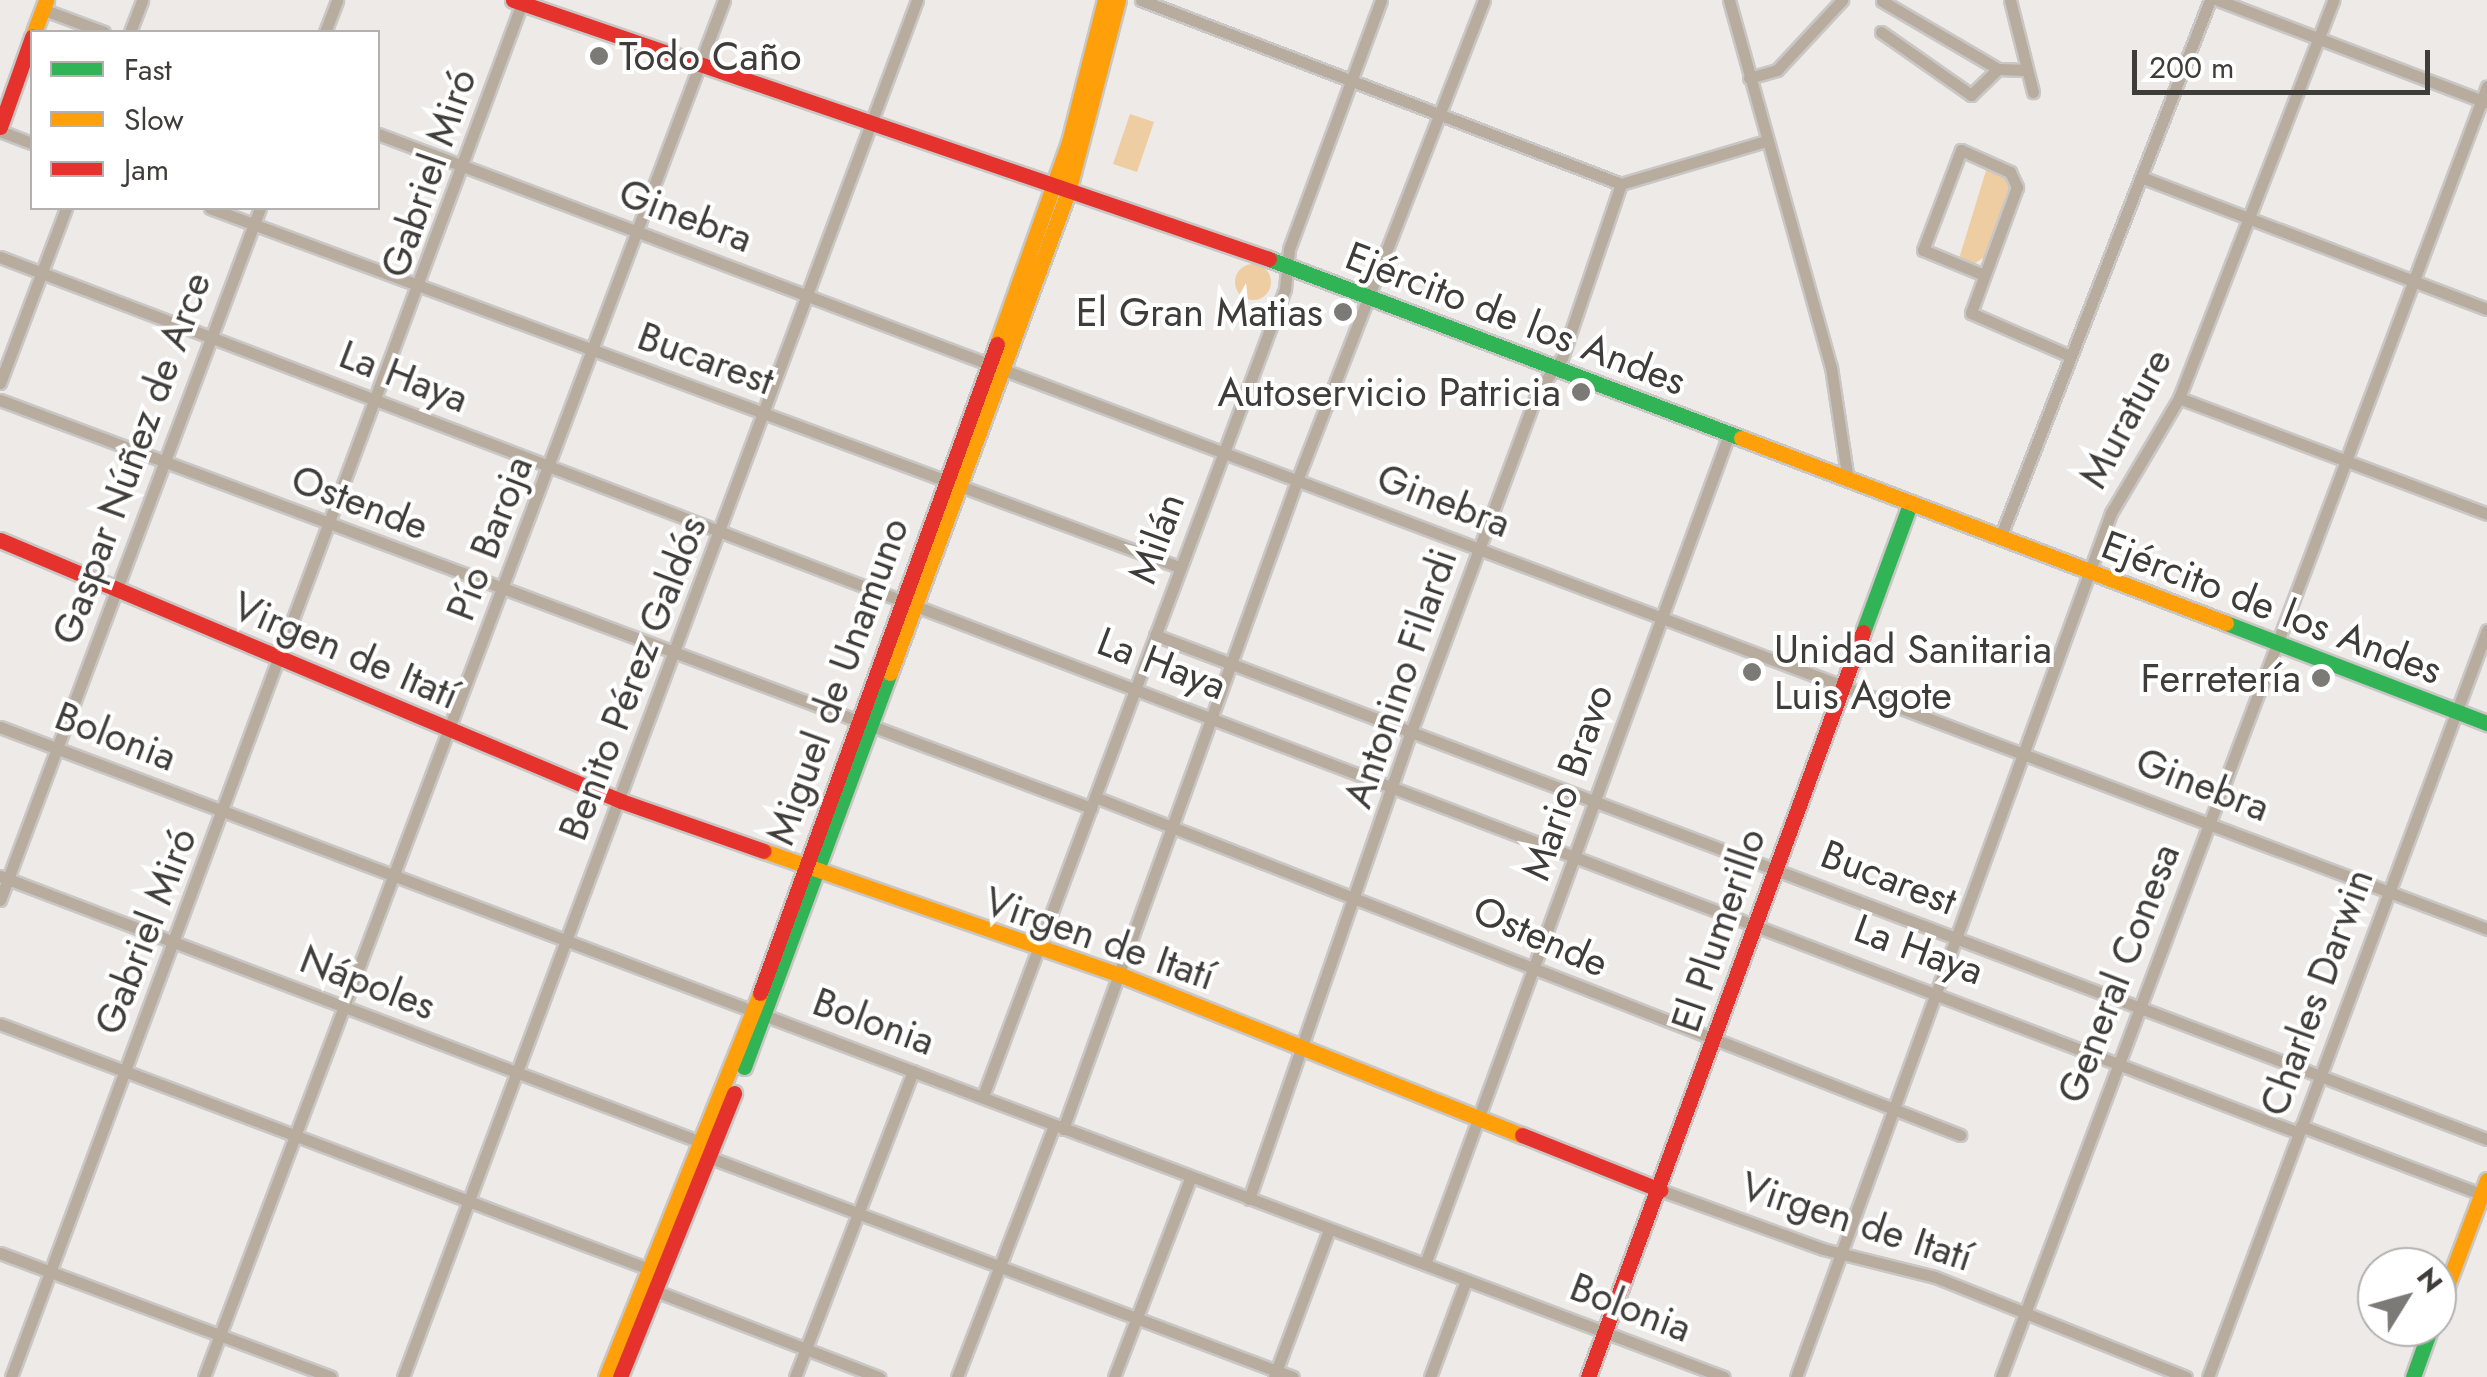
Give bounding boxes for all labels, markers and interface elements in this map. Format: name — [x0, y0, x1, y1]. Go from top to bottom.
legend — [30, 30, 380, 210]
scale bar — [2137, 30, 2434, 92]
place label: Todo Caño — [619, 32, 802, 80]
marker: Todo Caño — [588, 45, 610, 67]
text: 200 m — [2149, 46, 2234, 89]
text: Fast — [124, 48, 172, 91]
street label: Gabriel Miró — [370, 63, 486, 283]
text: Slow — [124, 98, 184, 141]
text: Jam — [124, 148, 169, 191]
street label: Ginebra — [613, 168, 759, 262]
street label: Ejército de los Andes — [1339, 231, 1693, 405]
street label: Gaspar Núñez de Arce — [41, 266, 221, 650]
place label: El Gran Matias — [1076, 288, 1323, 336]
marker: El Gran Matias — [1332, 301, 1354, 323]
street label: Bucarest — [631, 311, 781, 405]
street label: La Haya — [333, 330, 475, 422]
street label: Murature — [2068, 340, 2182, 496]
place label: Autoservicio Patricia — [1218, 368, 1561, 416]
marker: Autoservicio Patricia — [1570, 381, 1592, 403]
street label: Pío Baroja — [436, 449, 542, 627]
street label: Ginebra — [1371, 453, 1517, 547]
street label: Ostende — [285, 454, 435, 550]
street label: Milán — [1118, 486, 1194, 590]
street label: Benito Pérez Galdós — [548, 509, 716, 847]
street label: Miguel de Unamuno — [756, 511, 918, 851]
street label: Ejército de los Andes — [2095, 520, 2449, 694]
street label: Antonino Filardi — [1333, 542, 1467, 814]
street label: Virgen de Itatí — [226, 581, 466, 719]
street label: La Haya — [1091, 617, 1233, 709]
place label: Unidad Sanitaria Luis Agote — [1774, 625, 2052, 719]
place label: Ferretería — [2141, 654, 2301, 702]
marker: Unidad Sanitaria Luis Agote — [1739, 659, 1765, 685]
marker: Ferretería — [2310, 667, 2332, 689]
street label: Mario Bravo — [1511, 678, 1623, 886]
street label: Bolonia — [49, 691, 183, 781]
street label: Ginebra — [2130, 737, 2276, 831]
street label: Gabriel Miró — [84, 821, 206, 1041]
street label: El Plumerillo — [1661, 822, 1775, 1038]
street label: Bucarest — [1815, 829, 1963, 925]
street label: General Conesa — [2047, 837, 2189, 1109]
street label: Charles Darwin — [2249, 862, 2383, 1122]
street label: Virgen de Itatí — [979, 876, 1221, 1000]
street label: Ostende — [1466, 885, 1616, 987]
street label: La Haya — [1848, 904, 1990, 994]
street label: Nápoles — [294, 934, 442, 1030]
street label: Bolonia — [807, 977, 941, 1065]
street label: Virgen de Itatí — [1735, 1161, 1979, 1281]
north arrow — [2357, 1247, 2457, 1347]
text: N — [2407, 1259, 2453, 1301]
street label: Bolonia — [1564, 1262, 1698, 1352]

